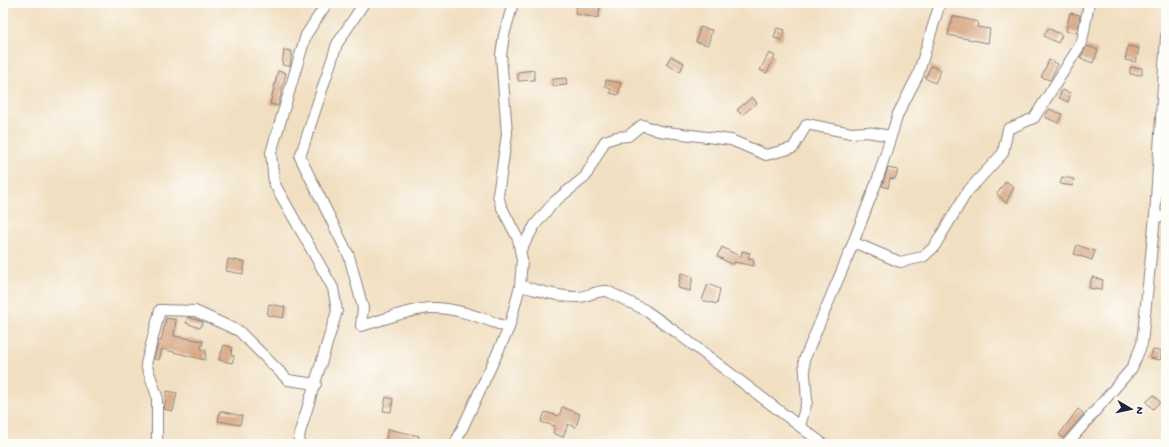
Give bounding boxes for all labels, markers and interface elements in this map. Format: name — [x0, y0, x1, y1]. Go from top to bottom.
north arrow — [1111, 389, 1151, 429]
text: N — [1132, 406, 1145, 415]

